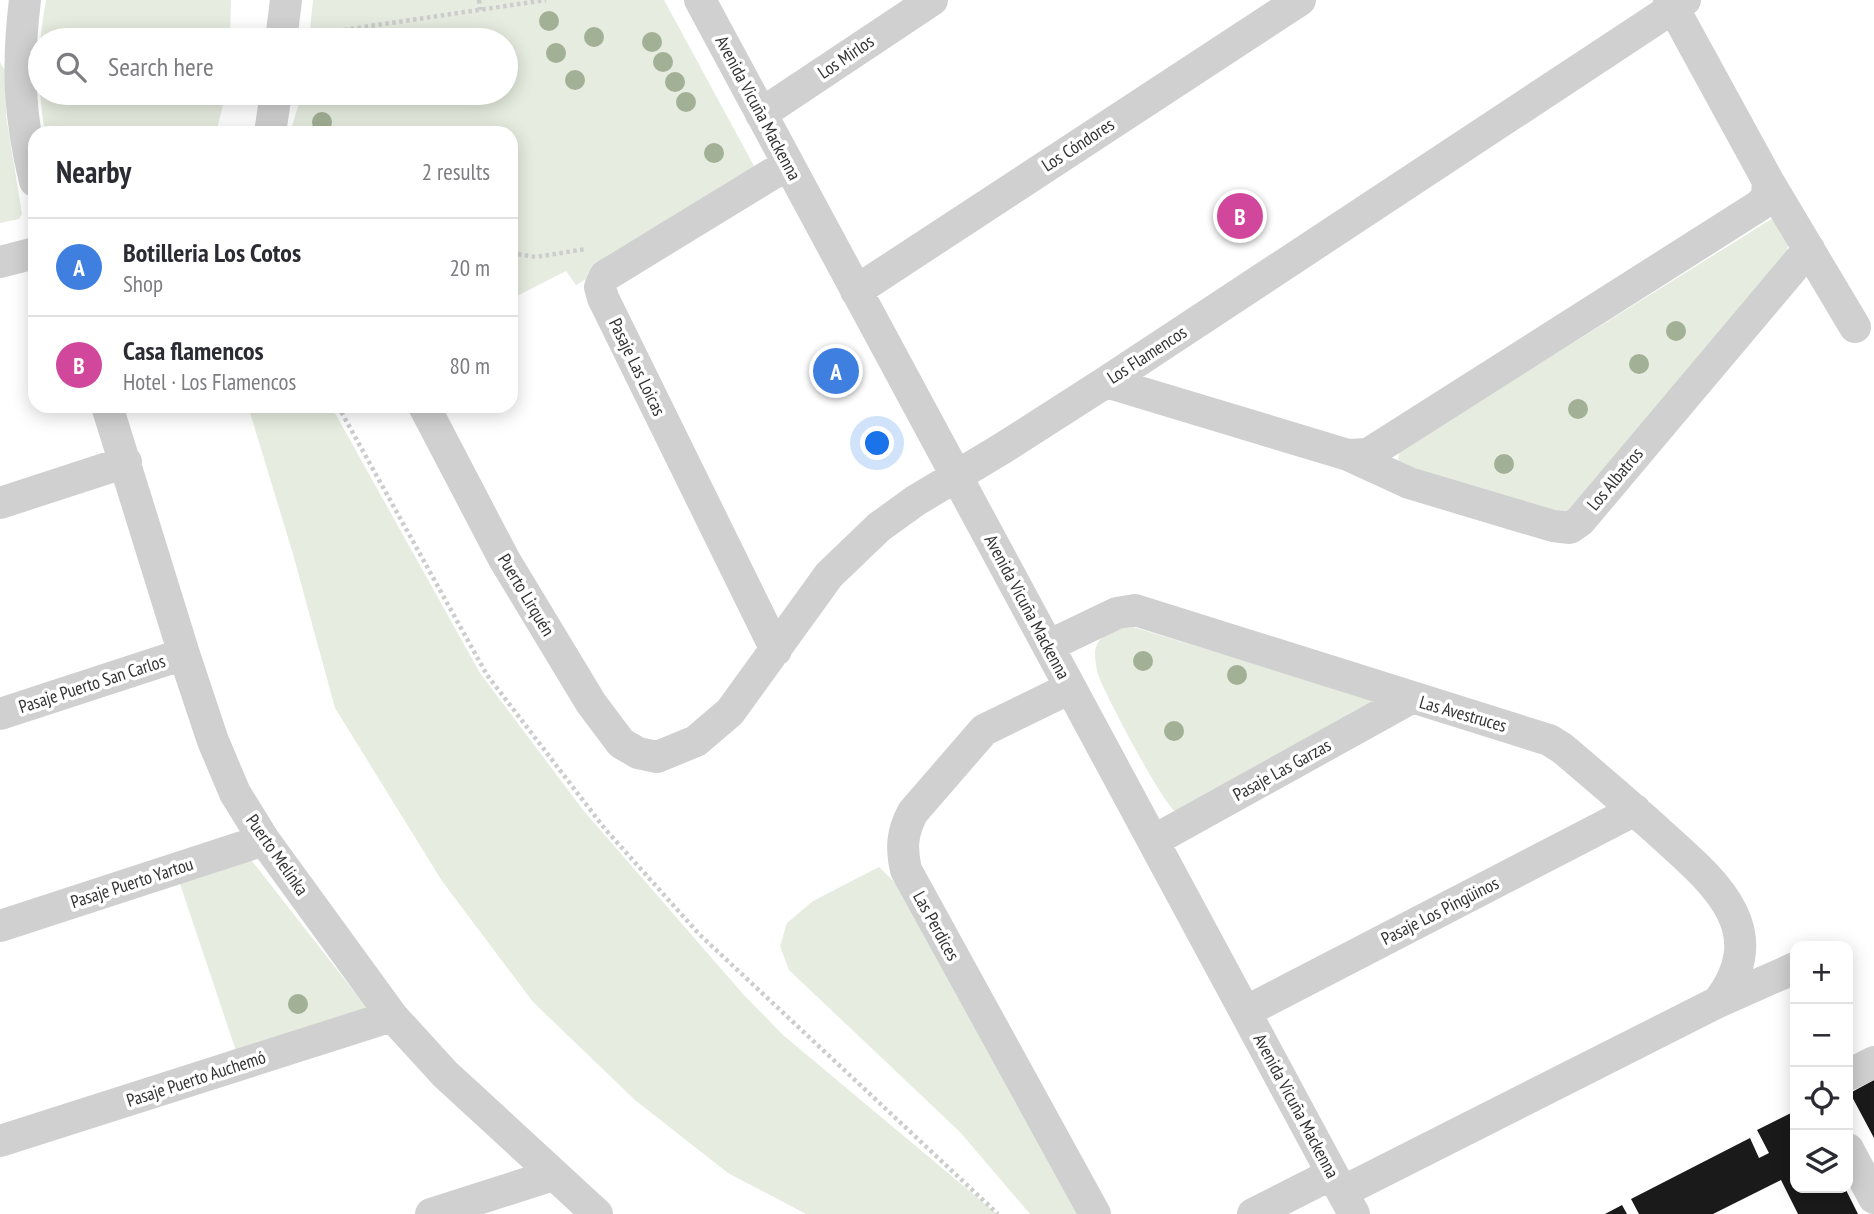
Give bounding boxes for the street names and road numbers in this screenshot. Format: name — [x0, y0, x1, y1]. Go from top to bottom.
street label: Los Mirlos — [813, 30, 878, 84]
street label: Avenida Vicuña Mackenna — [711, 32, 806, 184]
street label: Los Cóndores — [1037, 113, 1118, 177]
street label: Pasaje Las Loicas — [604, 314, 671, 419]
street label: Los Flamencos — [1103, 320, 1191, 389]
street label: Los Albatros — [1582, 442, 1648, 515]
street label: Avenida Vicuña Mackenna — [980, 531, 1075, 683]
street label: Puerto Lirquén — [493, 549, 560, 640]
street label: Pasaje Puerto San Carlos — [16, 649, 168, 718]
street label: Las Avestruces — [1417, 690, 1509, 737]
street label: Pasaje Las Garzas — [1229, 733, 1335, 806]
street label: Puerto Melinka — [241, 810, 314, 900]
street label: Pasaje Puerto Yartou — [68, 852, 196, 913]
street label: Pasaje Los Pingüinos — [1377, 871, 1502, 950]
street label: Las Perdices — [908, 887, 965, 964]
street label: Avenida Vicuña Mackenna — [1249, 1030, 1344, 1182]
street label: Pasaje Puerto Auchemó — [123, 1045, 269, 1112]

